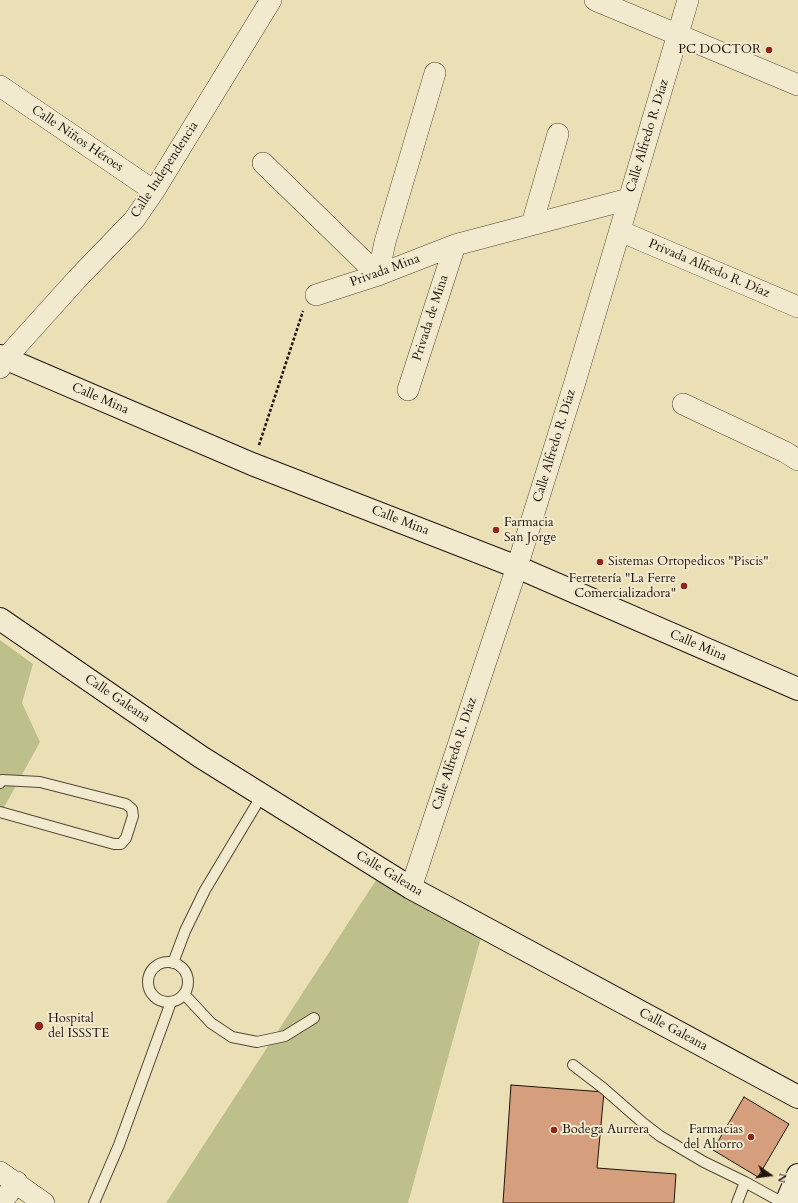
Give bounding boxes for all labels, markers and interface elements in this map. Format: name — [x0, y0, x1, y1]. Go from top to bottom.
place label: PC DOCTOR — [678, 42, 761, 58]
marker: PC DOCTOR — [764, 45, 774, 55]
street label: Calle Alfredo R. Díaz — [623, 77, 673, 195]
street label: Calle Niños Héroes — [28, 103, 126, 175]
street label: Calle Independencia — [128, 119, 202, 221]
street label: Privada Alfredo R. Díaz — [646, 236, 772, 302]
street label: Privada Mina — [348, 251, 422, 291]
street label: Privada de Mina — [410, 273, 452, 363]
street label: Calle Mina — [69, 380, 131, 418]
street label: Calle Alfredo R. Díaz — [530, 387, 580, 505]
street label: Calle Mina — [369, 503, 431, 539]
place label: Farmacia San Jorge — [504, 515, 556, 546]
marker: Farmacia San Jorge — [491, 525, 501, 535]
place label: Sistemas Ortopedicos "Piscis" — [608, 554, 768, 570]
marker: Sistemas Ortopedicos "Piscis" — [595, 557, 605, 567]
place label: Ferretería "La Ferre Comercializadora" — [569, 571, 676, 602]
marker: Ferretería "La Ferre Comercializadora" — [679, 581, 689, 591]
street label: Calle Mina — [667, 627, 729, 665]
street label: Calle Galeana — [81, 671, 153, 727]
street label: Calle Alfredo R. Díaz — [429, 696, 481, 812]
street label: Calle Galeana — [353, 848, 425, 900]
street label: Calle Galeana — [636, 1005, 710, 1055]
place label: Hospital del ISSSTE — [48, 1011, 109, 1042]
marker: Hospital del ISSSTE — [33, 1020, 45, 1032]
place label: Bodega Aurrera — [562, 1122, 649, 1138]
place label: Farmacias del Ahorro — [683, 1122, 743, 1153]
marker: Bodega Aurrera — [549, 1125, 559, 1135]
marker: Farmacias del Ahorro — [746, 1132, 756, 1142]
north arrow — [750, 1155, 790, 1195]
text: N — [774, 1172, 791, 1184]

